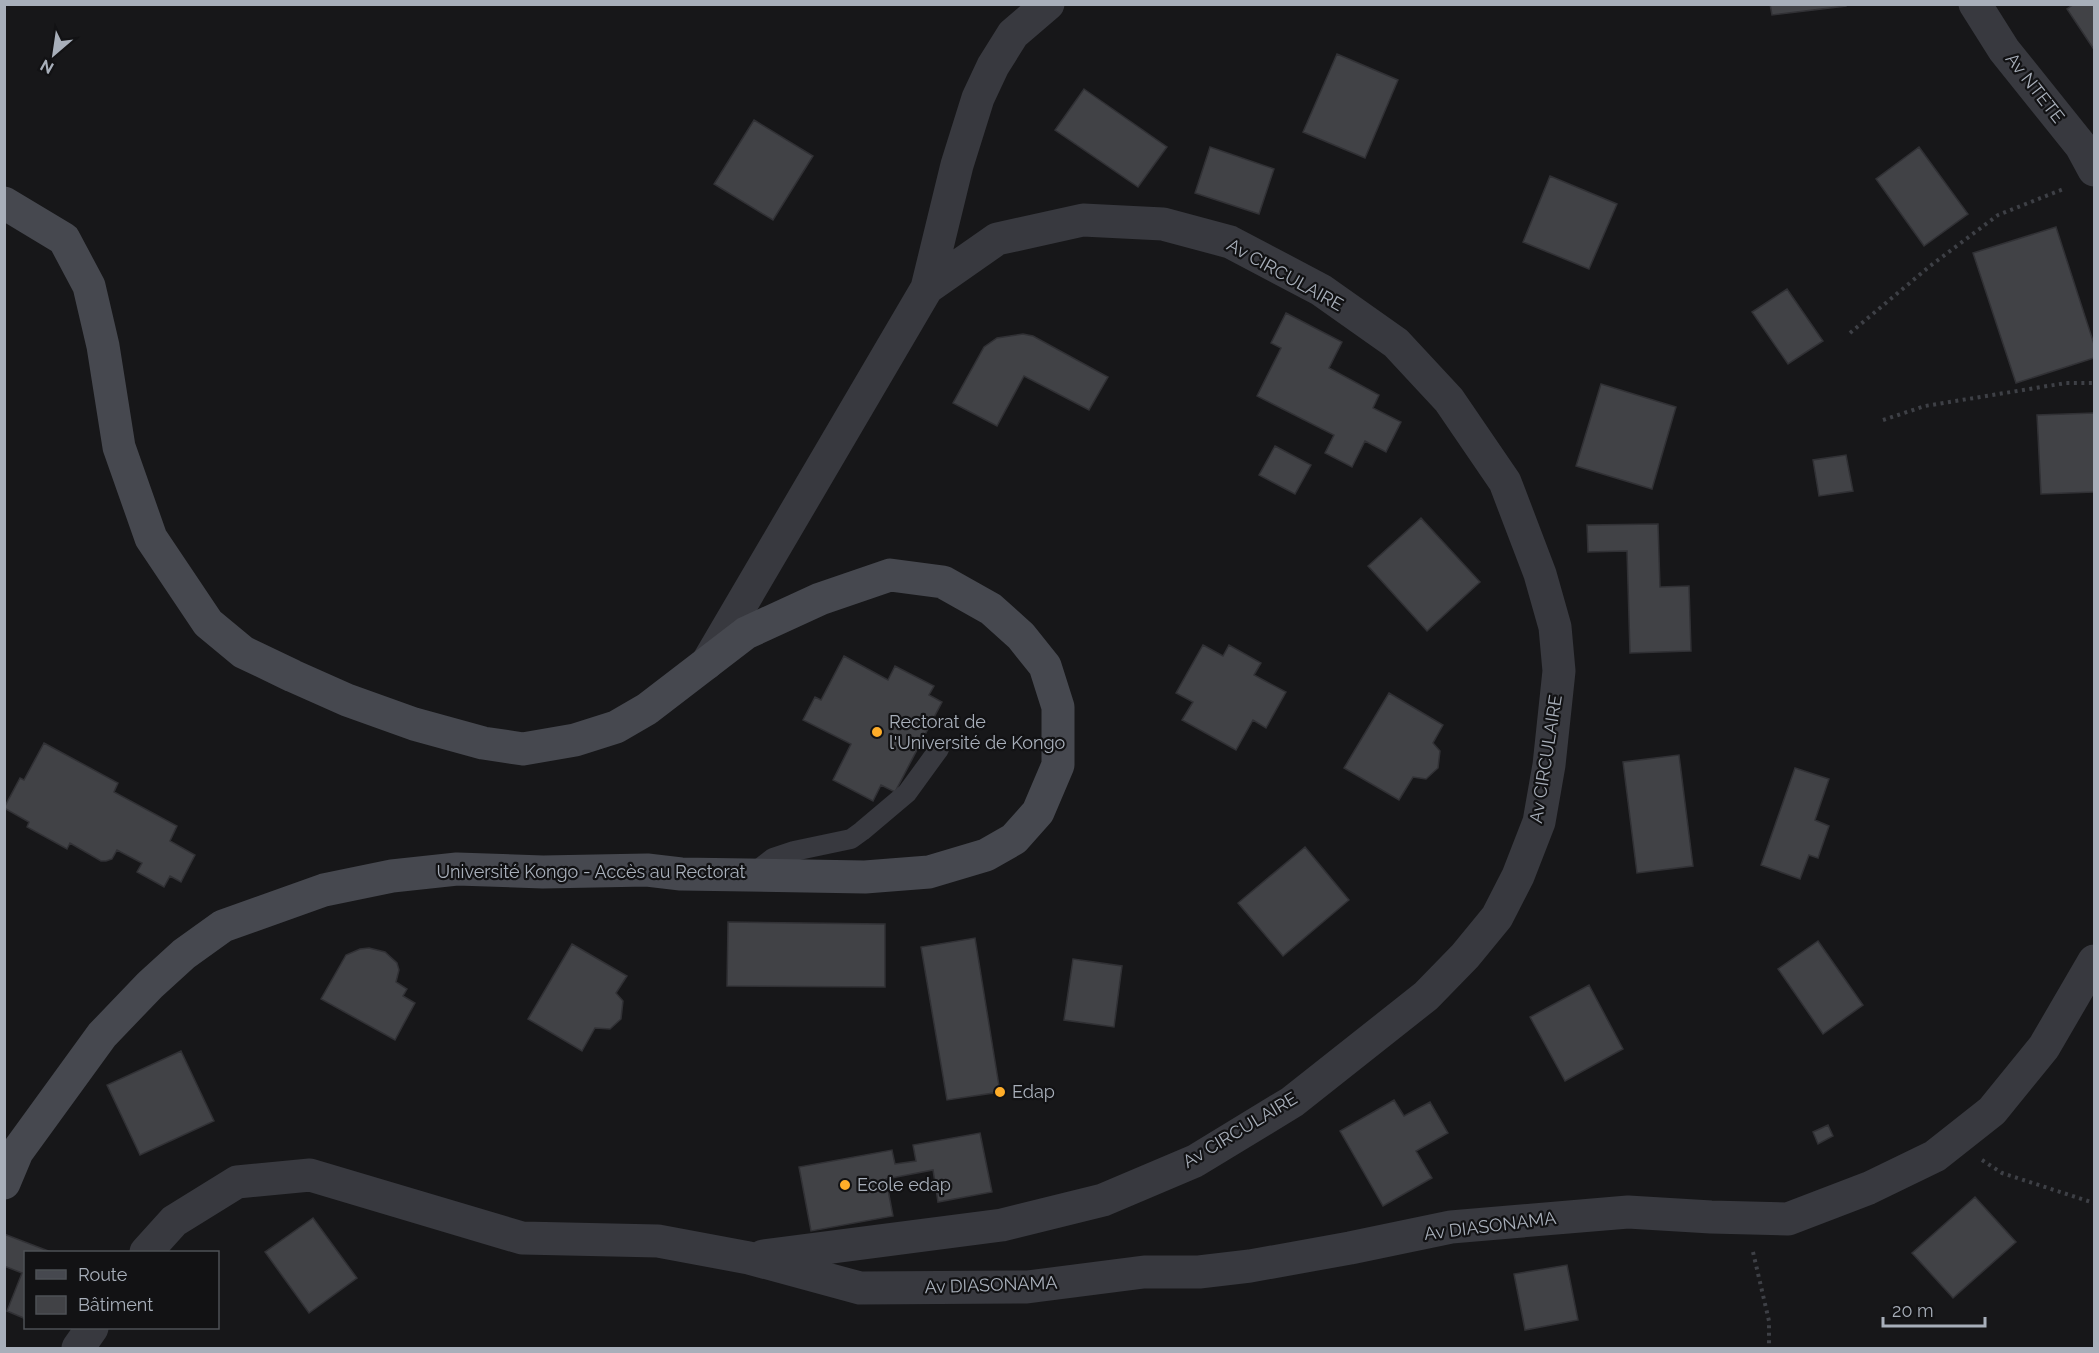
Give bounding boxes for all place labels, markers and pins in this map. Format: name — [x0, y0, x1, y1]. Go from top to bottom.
place label: Rectorat de l'Université de Kongo — [889, 711, 1066, 753]
marker: Rectorat de l'Université de Kongo — [870, 725, 884, 739]
place label: Edap — [1012, 1081, 1055, 1102]
marker: Edap — [993, 1085, 1007, 1099]
place label: Ecole edap — [857, 1174, 951, 1195]
marker: Ecole edap — [838, 1178, 852, 1192]

